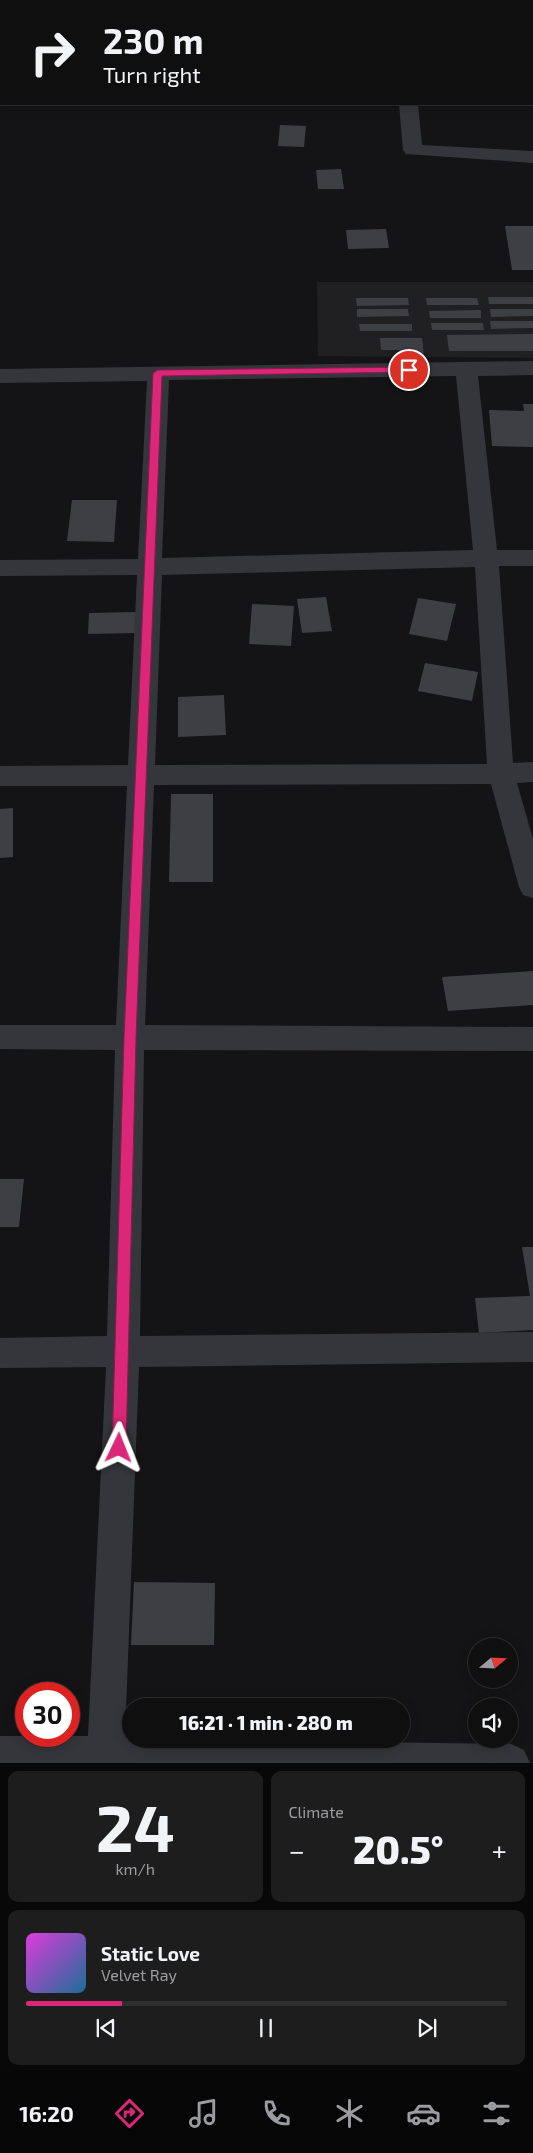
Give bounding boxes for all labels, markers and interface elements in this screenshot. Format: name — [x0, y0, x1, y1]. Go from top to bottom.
text: 230 m — [103, 19, 204, 61]
icon: right — [20, 20, 85, 85]
text: Turn right — [103, 61, 201, 87]
pin — [388, 349, 430, 391]
icon: arrive — [395, 356, 423, 384]
position arrow — [92, 1421, 144, 1473]
north arrow — [468, 1638, 518, 1688]
map controls — [468, 1638, 518, 1748]
speed limit sign: 30 — [15, 1682, 80, 1747]
button: sound — [468, 1698, 518, 1748]
text: 16:21 · 1 min · 280 m — [179, 1711, 353, 1734]
text: 24 — [96, 1787, 175, 1865]
text: Climate — [289, 1802, 344, 1821]
text: 20.5° — [353, 1826, 444, 1872]
text: − — [289, 1833, 305, 1867]
text: + — [492, 1833, 507, 1867]
text: km/h — [115, 1859, 155, 1878]
text: Static Love — [101, 1942, 200, 1965]
text: Velvet Ray — [101, 1965, 177, 1984]
icon: previous — [92, 2014, 120, 2042]
icon: pause — [252, 2014, 280, 2042]
icon: next — [413, 2014, 441, 2042]
icon: directions — [112, 2096, 147, 2131]
icon: music — [186, 2096, 221, 2131]
icon: phone — [259, 2096, 294, 2131]
icon: climate — [332, 2096, 367, 2131]
icon: car — [406, 2096, 441, 2131]
icon: filters — [479, 2096, 514, 2131]
text: 16:20 — [19, 2100, 74, 2126]

